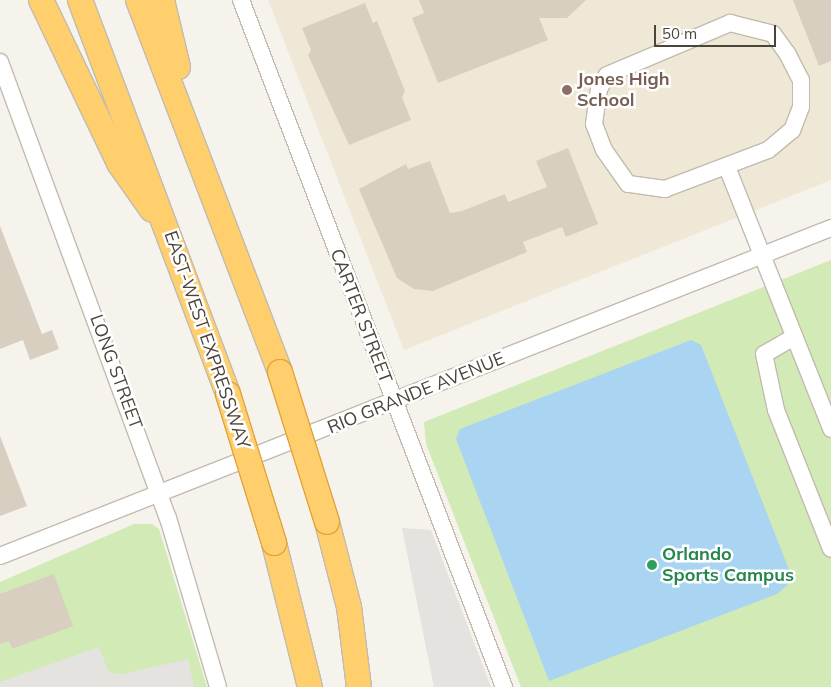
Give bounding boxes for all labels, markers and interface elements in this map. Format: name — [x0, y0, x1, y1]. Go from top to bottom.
scale bar — [656, 15, 778, 47]
text: 50 m — [662, 24, 697, 43]
place label: Jones High School — [577, 69, 670, 112]
marker: Jones High School — [561, 84, 573, 96]
street label: EAST-WEST EXPRESSWAY — [159, 228, 255, 452]
street label: CARTER STREET — [325, 246, 397, 386]
street label: LONG STREET — [85, 312, 147, 432]
street label: RIO GRANDE AVENUE — [324, 348, 508, 438]
place label: Orlando Sports Campus — [662, 544, 794, 586]
marker: Orlando Sports Campus — [646, 559, 658, 571]

